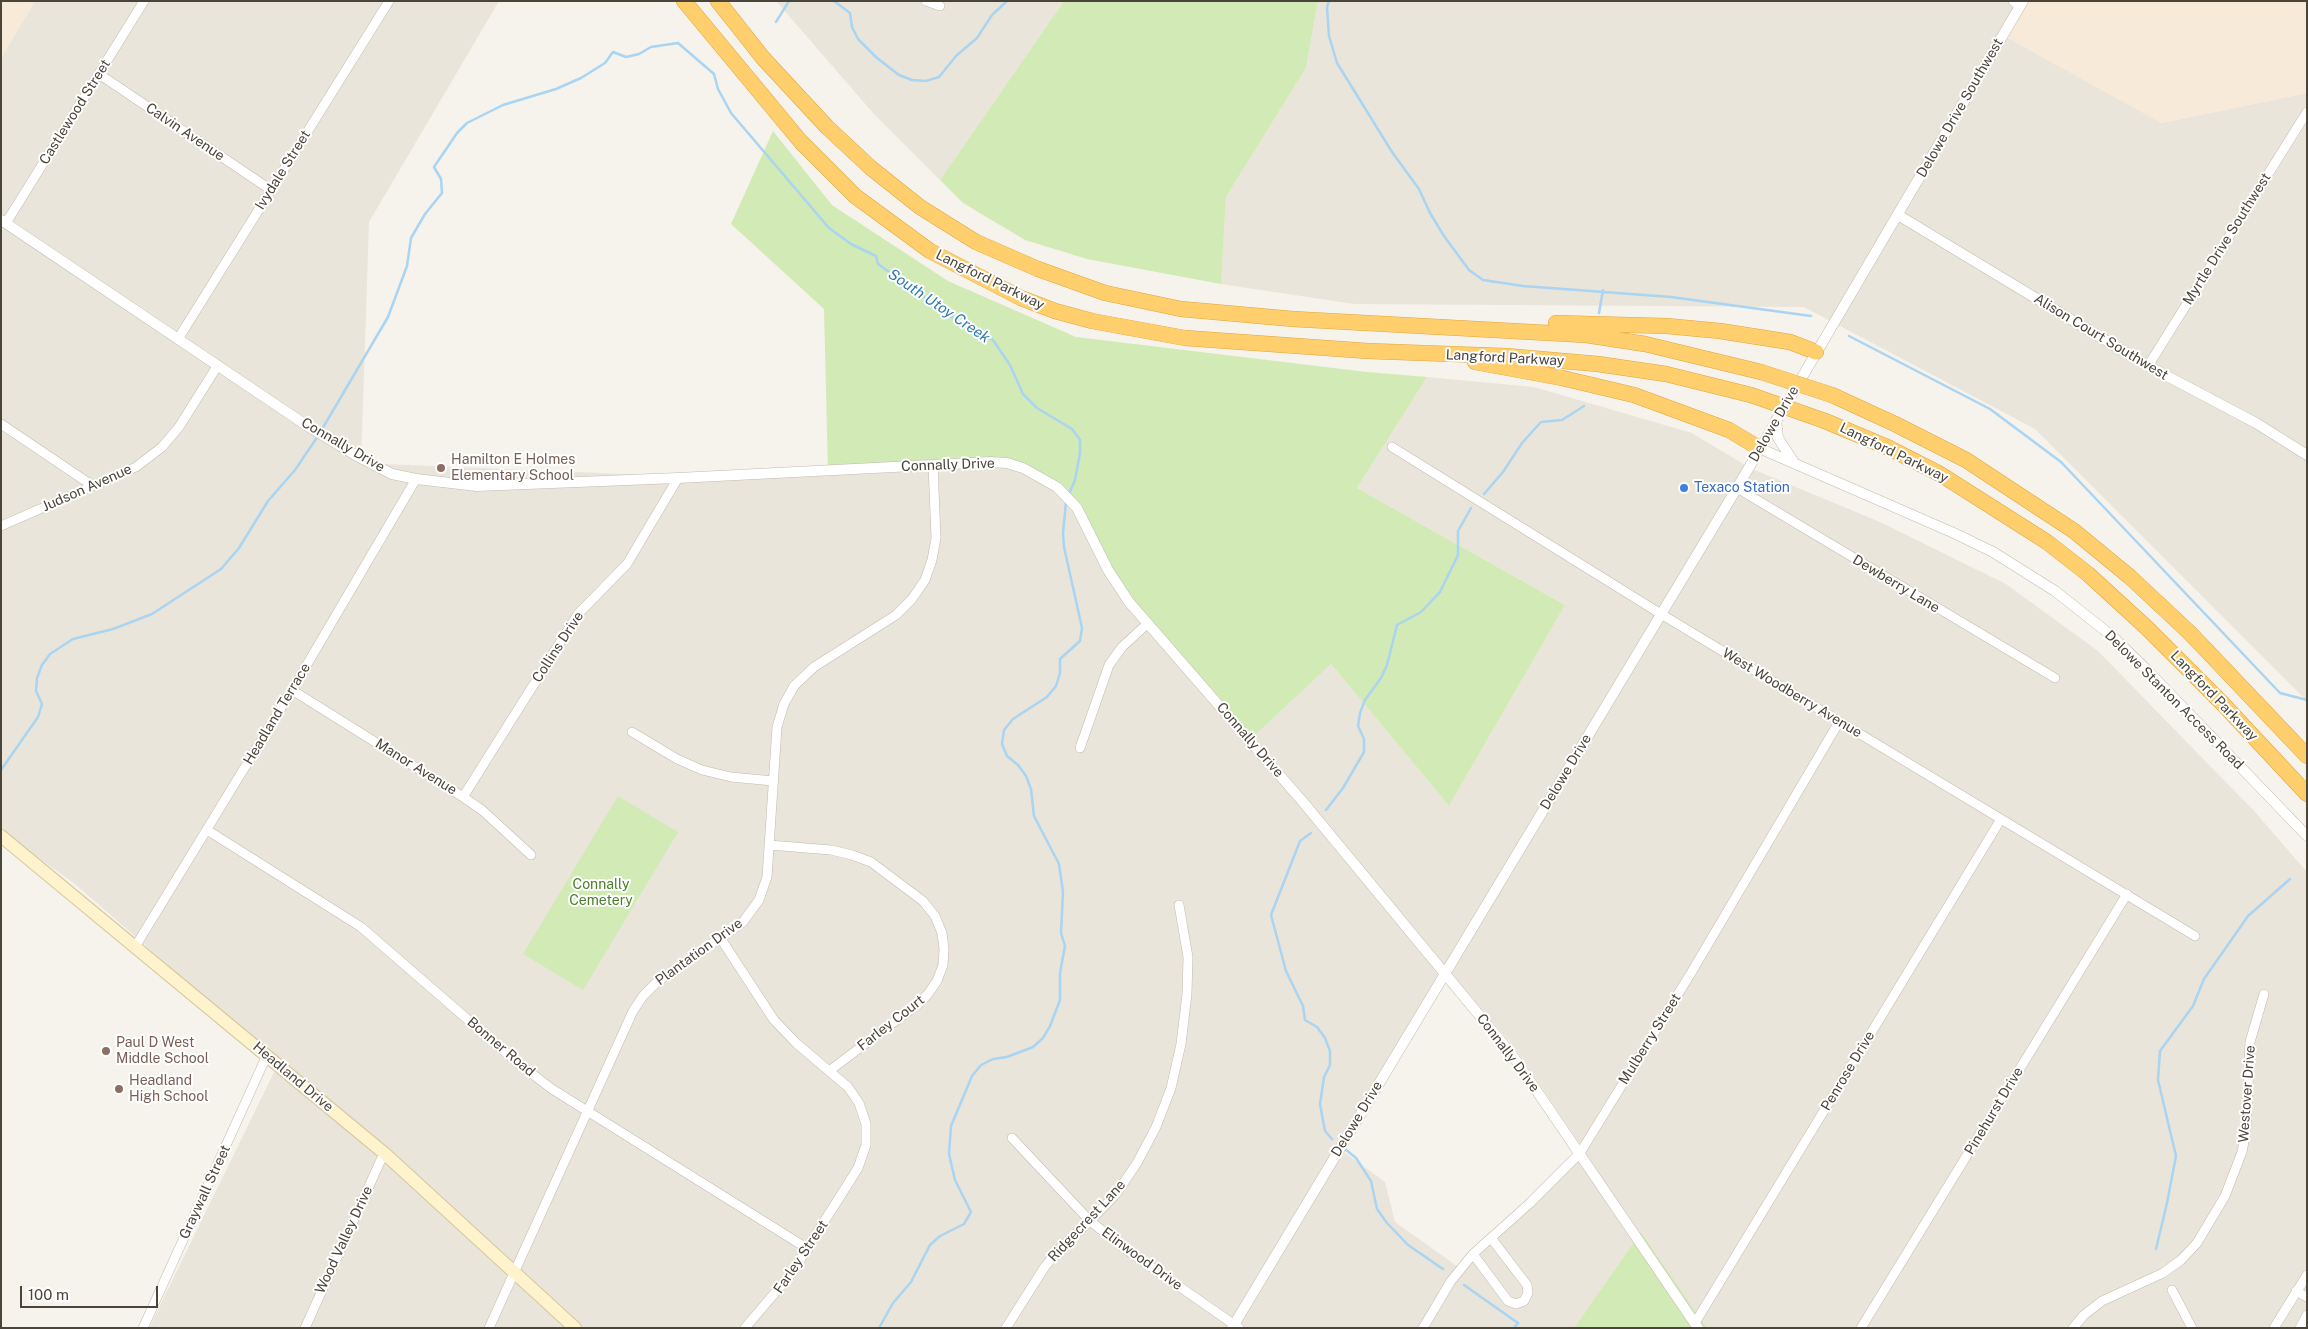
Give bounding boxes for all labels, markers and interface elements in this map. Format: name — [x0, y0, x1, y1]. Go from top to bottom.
street label: Delowe Drive Southwest — [1913, 35, 2007, 181]
street label: Castlewood Street — [36, 56, 114, 168]
street label: Calvin Avenue — [142, 99, 228, 165]
street label: Ivydale Street — [252, 127, 314, 213]
street label: Myrtle Drive Southwest — [2179, 170, 2275, 308]
street label: Langford Parkway — [933, 246, 1047, 314]
water label: South Utoy Creek — [885, 265, 993, 347]
street label: Alison Court Southwest — [2031, 290, 2171, 384]
street label: Langford Parkway — [1445, 347, 1565, 369]
street label: Delowe Drive — [1745, 383, 1803, 465]
street label: Connally Drive — [298, 414, 388, 476]
street label: Langford Parkway — [1837, 419, 1951, 487]
place label: Hamilton E Holmes Elementary School — [451, 452, 575, 484]
street label: Connally Drive — [901, 455, 995, 475]
street label: Judson Avenue — [40, 461, 134, 515]
marker: Hamilton E Holmes Elementary School — [435, 462, 447, 474]
place label: Texaco Station — [1694, 480, 1790, 496]
marker: Texaco Station — [1678, 482, 1690, 494]
street label: Dewberry Lane — [1850, 551, 1942, 617]
street label: Collins Drive — [529, 608, 587, 686]
street label: Delowe Stanton Access Road — [2101, 627, 2247, 773]
street label: West Woodberry Avenue — [1719, 645, 1865, 741]
street label: Langford Parkway — [2167, 647, 2261, 745]
street label: Headland Terrace — [240, 660, 314, 768]
street label: Connally Drive — [1213, 699, 1287, 781]
street label: Delowe Drive — [1537, 731, 1595, 813]
street label: Manor Avenue — [372, 735, 460, 799]
park label: Connally Cemetery — [569, 877, 633, 910]
street label: Plantation Drive — [652, 915, 746, 989]
street label: Mulberry Street — [1615, 990, 1685, 1088]
street label: Farley Court — [854, 992, 928, 1054]
street label: Connally Drive — [1473, 1010, 1543, 1096]
street label: Bonner Road — [464, 1014, 538, 1080]
street label: Penrose Drive — [1818, 1028, 1878, 1114]
place label: Paul D West Middle School — [116, 1035, 209, 1068]
street label: Headland Drive — [249, 1038, 337, 1116]
marker: Paul D West Middle School — [100, 1045, 112, 1057]
street label: Westover Drive — [2235, 1045, 2259, 1143]
street label: Pinehurst Drive — [1961, 1064, 2027, 1158]
place label: Headland High School — [129, 1073, 208, 1106]
street label: Delowe Drive — [1328, 1078, 1386, 1160]
marker: Headland High School — [113, 1083, 125, 1095]
street label: Graywall Street — [176, 1142, 234, 1242]
street label: Ridgecrest Lane — [1045, 1177, 1129, 1265]
street label: Wood Valley Drive — [312, 1183, 376, 1297]
street label: Farley Street — [770, 1217, 832, 1297]
street label: Elinwood Drive — [1098, 1224, 1186, 1294]
scale bar — [22, 1276, 160, 1308]
text: 100 m — [28, 1286, 69, 1303]

